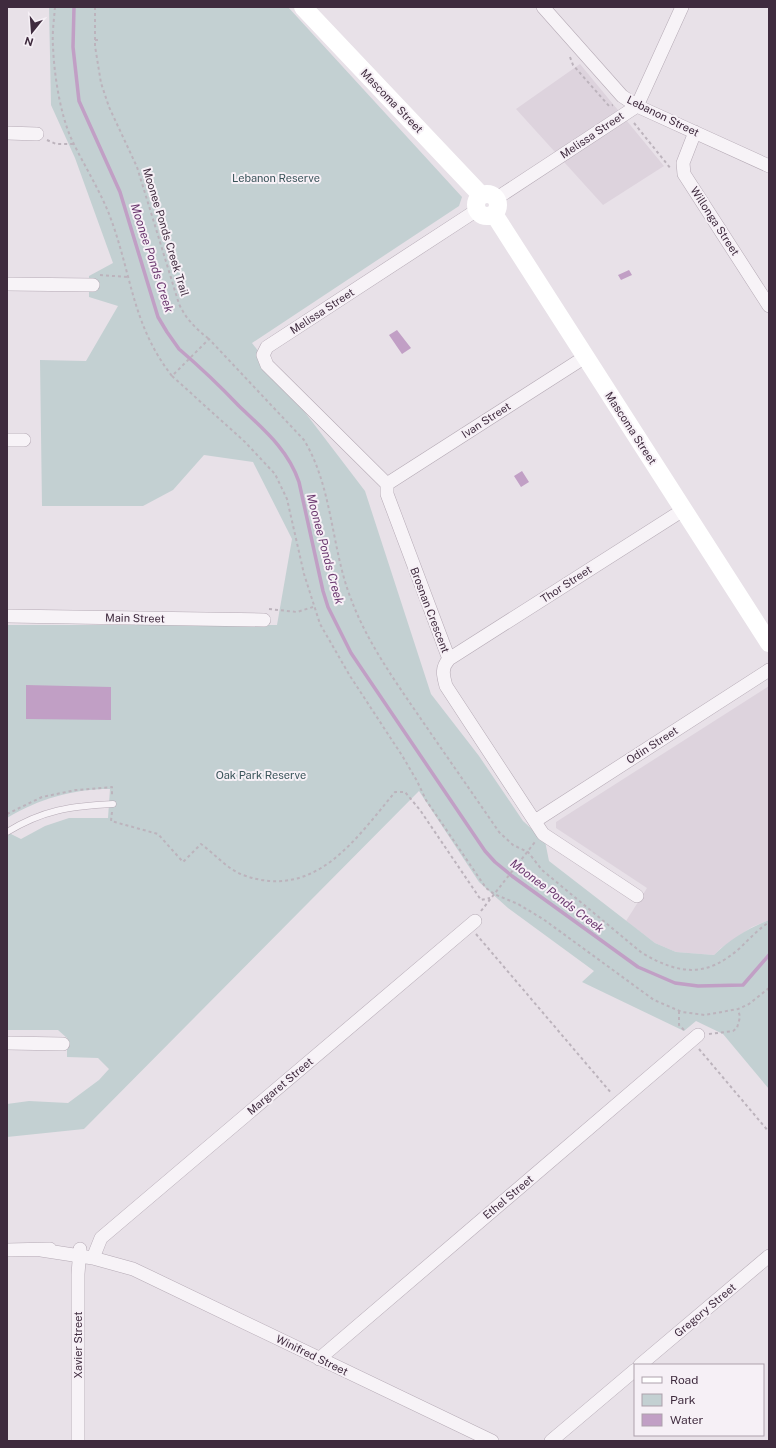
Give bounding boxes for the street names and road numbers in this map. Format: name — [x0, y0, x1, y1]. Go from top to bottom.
street label: Mascoma Street — [359, 67, 425, 135]
street label: Lebanon Street — [625, 93, 701, 139]
street label: Melissa Street — [558, 109, 626, 161]
street label: Moonee Ponds Creek Trail — [140, 166, 192, 298]
street label: Willonga Street — [688, 184, 742, 258]
street label: Melissa Street — [288, 286, 356, 336]
street label: Mascoma Street — [603, 390, 659, 466]
street label: Ivan Street — [459, 400, 513, 440]
street label: Thor Street — [538, 563, 594, 605]
street label: Brosnan Crescent — [408, 565, 452, 655]
street label: Main Street — [105, 611, 165, 625]
street label: Odin Street — [624, 724, 680, 766]
street label: Margaret Street — [245, 1055, 315, 1117]
street label: Ethel Street — [481, 1173, 535, 1221]
street label: Gregory Street — [672, 1281, 738, 1339]
street label: Xavier Street — [72, 1311, 84, 1379]
street label: Winifred Street — [274, 1332, 350, 1378]

